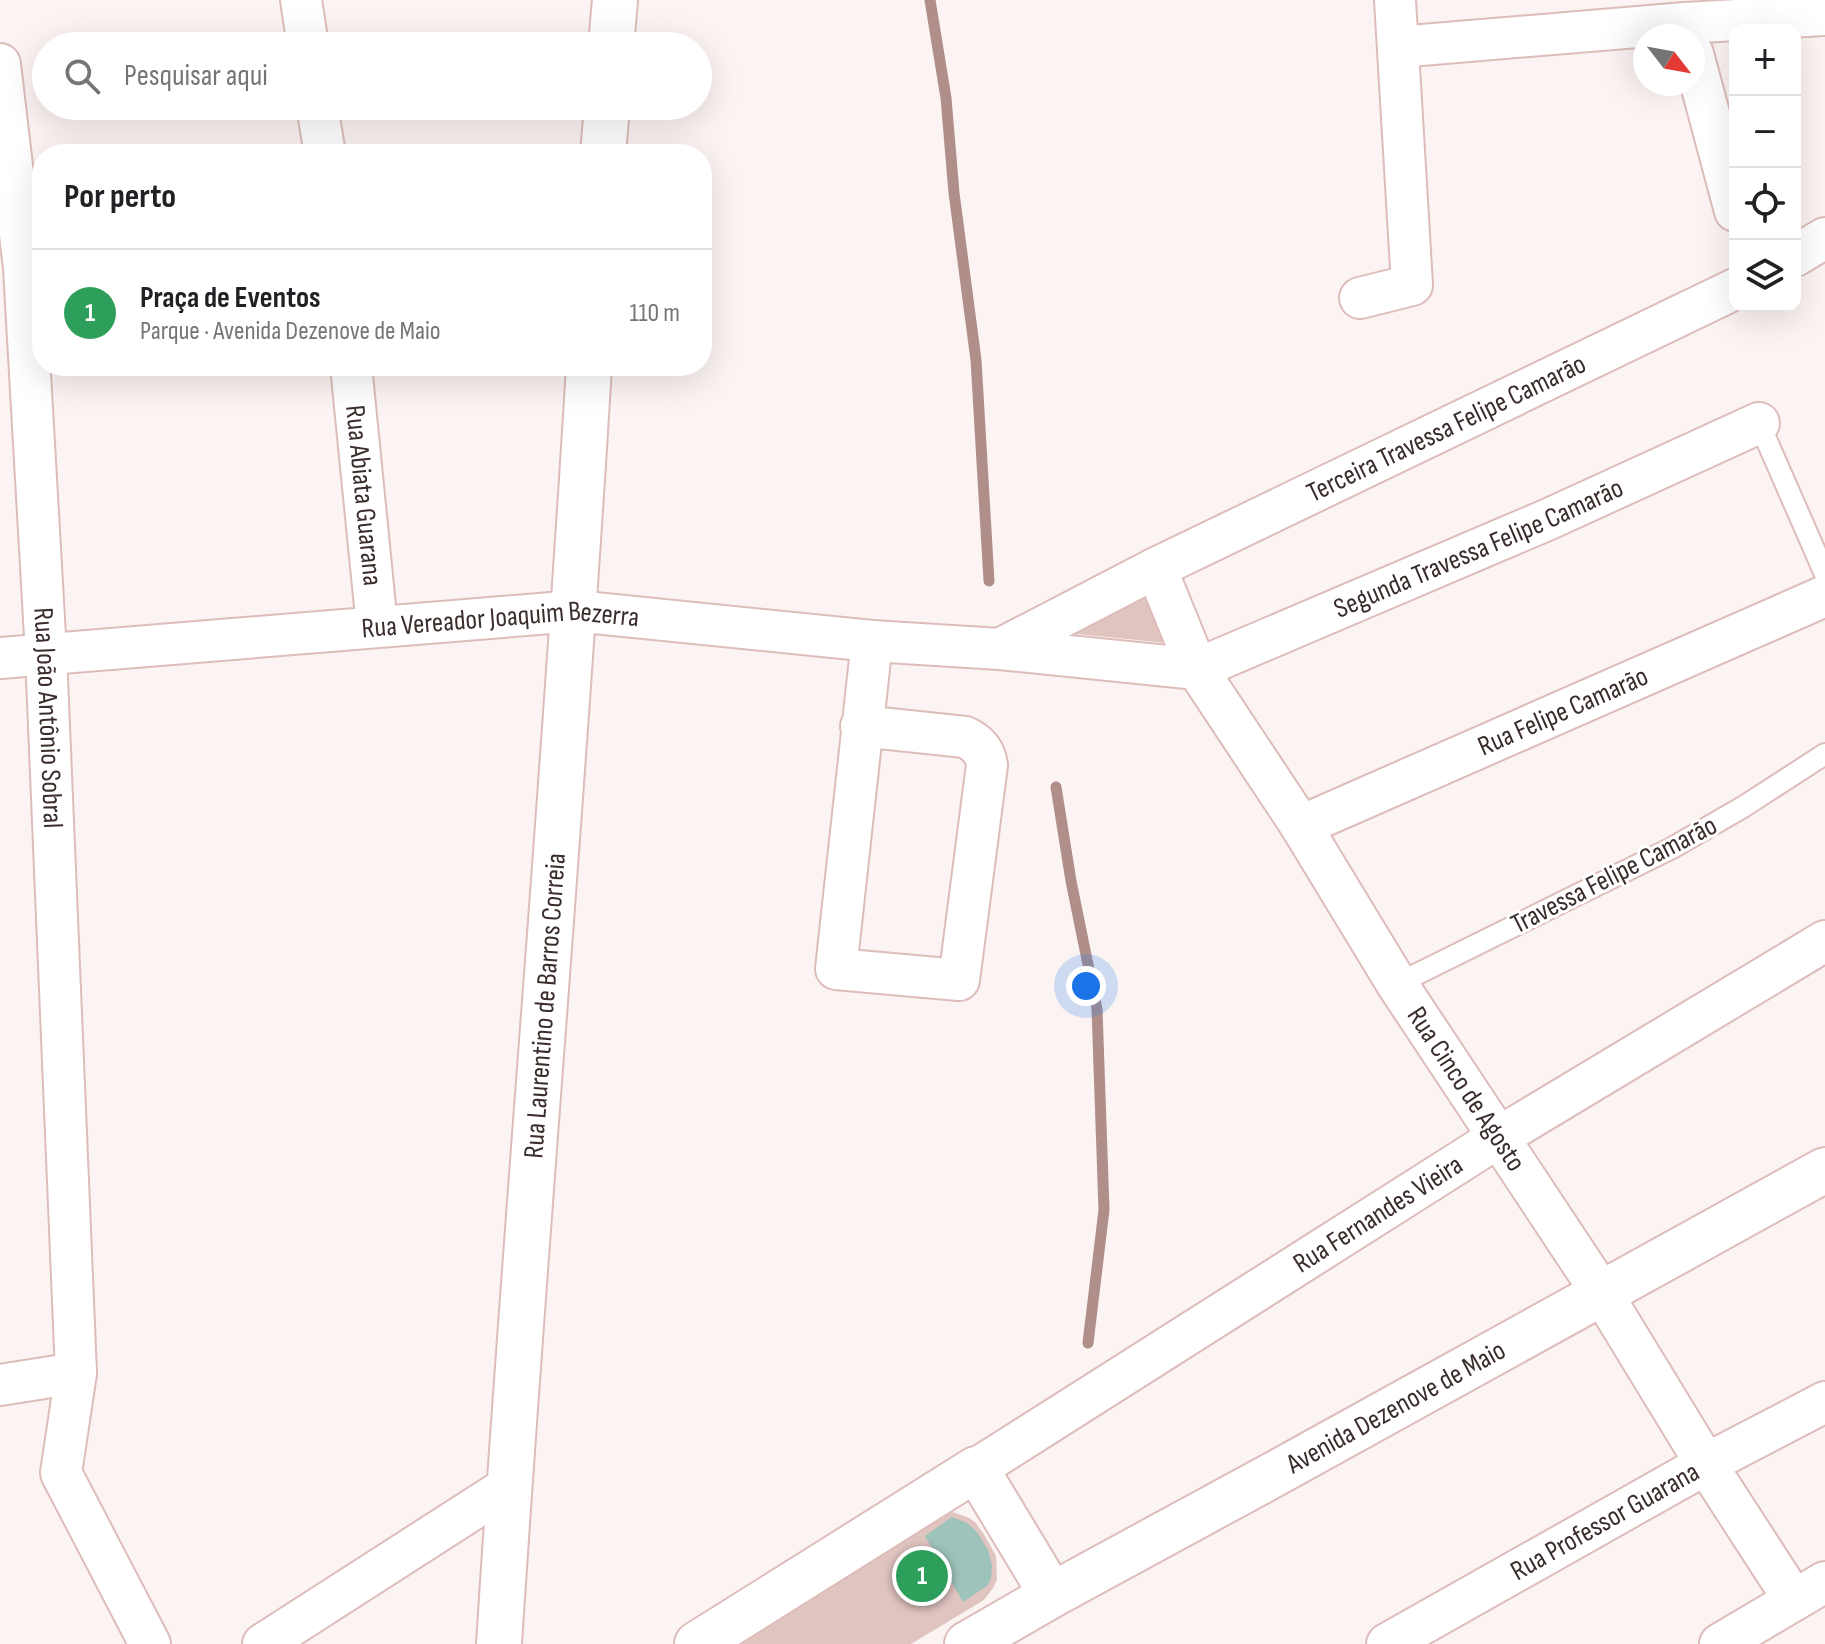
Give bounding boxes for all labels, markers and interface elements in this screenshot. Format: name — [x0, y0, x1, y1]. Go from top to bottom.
north arrow — [1633, 24, 1705, 96]
map controls — [1729, 24, 1801, 312]
button: + — [1729, 24, 1801, 96]
search box — [32, 32, 712, 120]
icon: search — [60, 54, 104, 98]
text: Pesquisar aqui — [124, 58, 268, 94]
button: − — [1729, 96, 1801, 168]
button: locate — [1729, 168, 1801, 240]
text: Por perto — [64, 176, 176, 217]
button: layers — [1729, 240, 1801, 312]
text: Praça de Eventos — [140, 280, 321, 316]
text: 1 — [85, 298, 95, 329]
text: 110 m — [629, 298, 680, 329]
text: Parque · Avenida Dezenove de Maio — [140, 316, 441, 347]
street label: Terceira Travessa Felipe Camarão — [1301, 347, 1591, 509]
street label: Rua Abiata Guarana — [339, 404, 389, 587]
street label: Segunda Travessa Felipe Camarão — [1329, 471, 1628, 625]
street label: Rua Vereador Joaquim Bezerra — [360, 594, 641, 645]
street label: Rua João Antônio Sobral — [27, 607, 70, 829]
street label: Rua Felipe Camarão — [1473, 659, 1653, 763]
street label: Travessa Felipe Camarão — [1506, 809, 1722, 941]
street label: Rua Laurentino de Barros Correia — [517, 852, 573, 1159]
your location — [1066, 966, 1106, 1006]
street label: Rua Cinco de Agosto — [1400, 1000, 1533, 1177]
street label: Rua Fernandes Vieira — [1287, 1148, 1469, 1280]
street label: Avenida Dezenove de Maio — [1280, 1333, 1511, 1481]
street label: Rua Professor Guarana — [1505, 1455, 1705, 1587]
pin: 1 — [896, 1546, 948, 1606]

